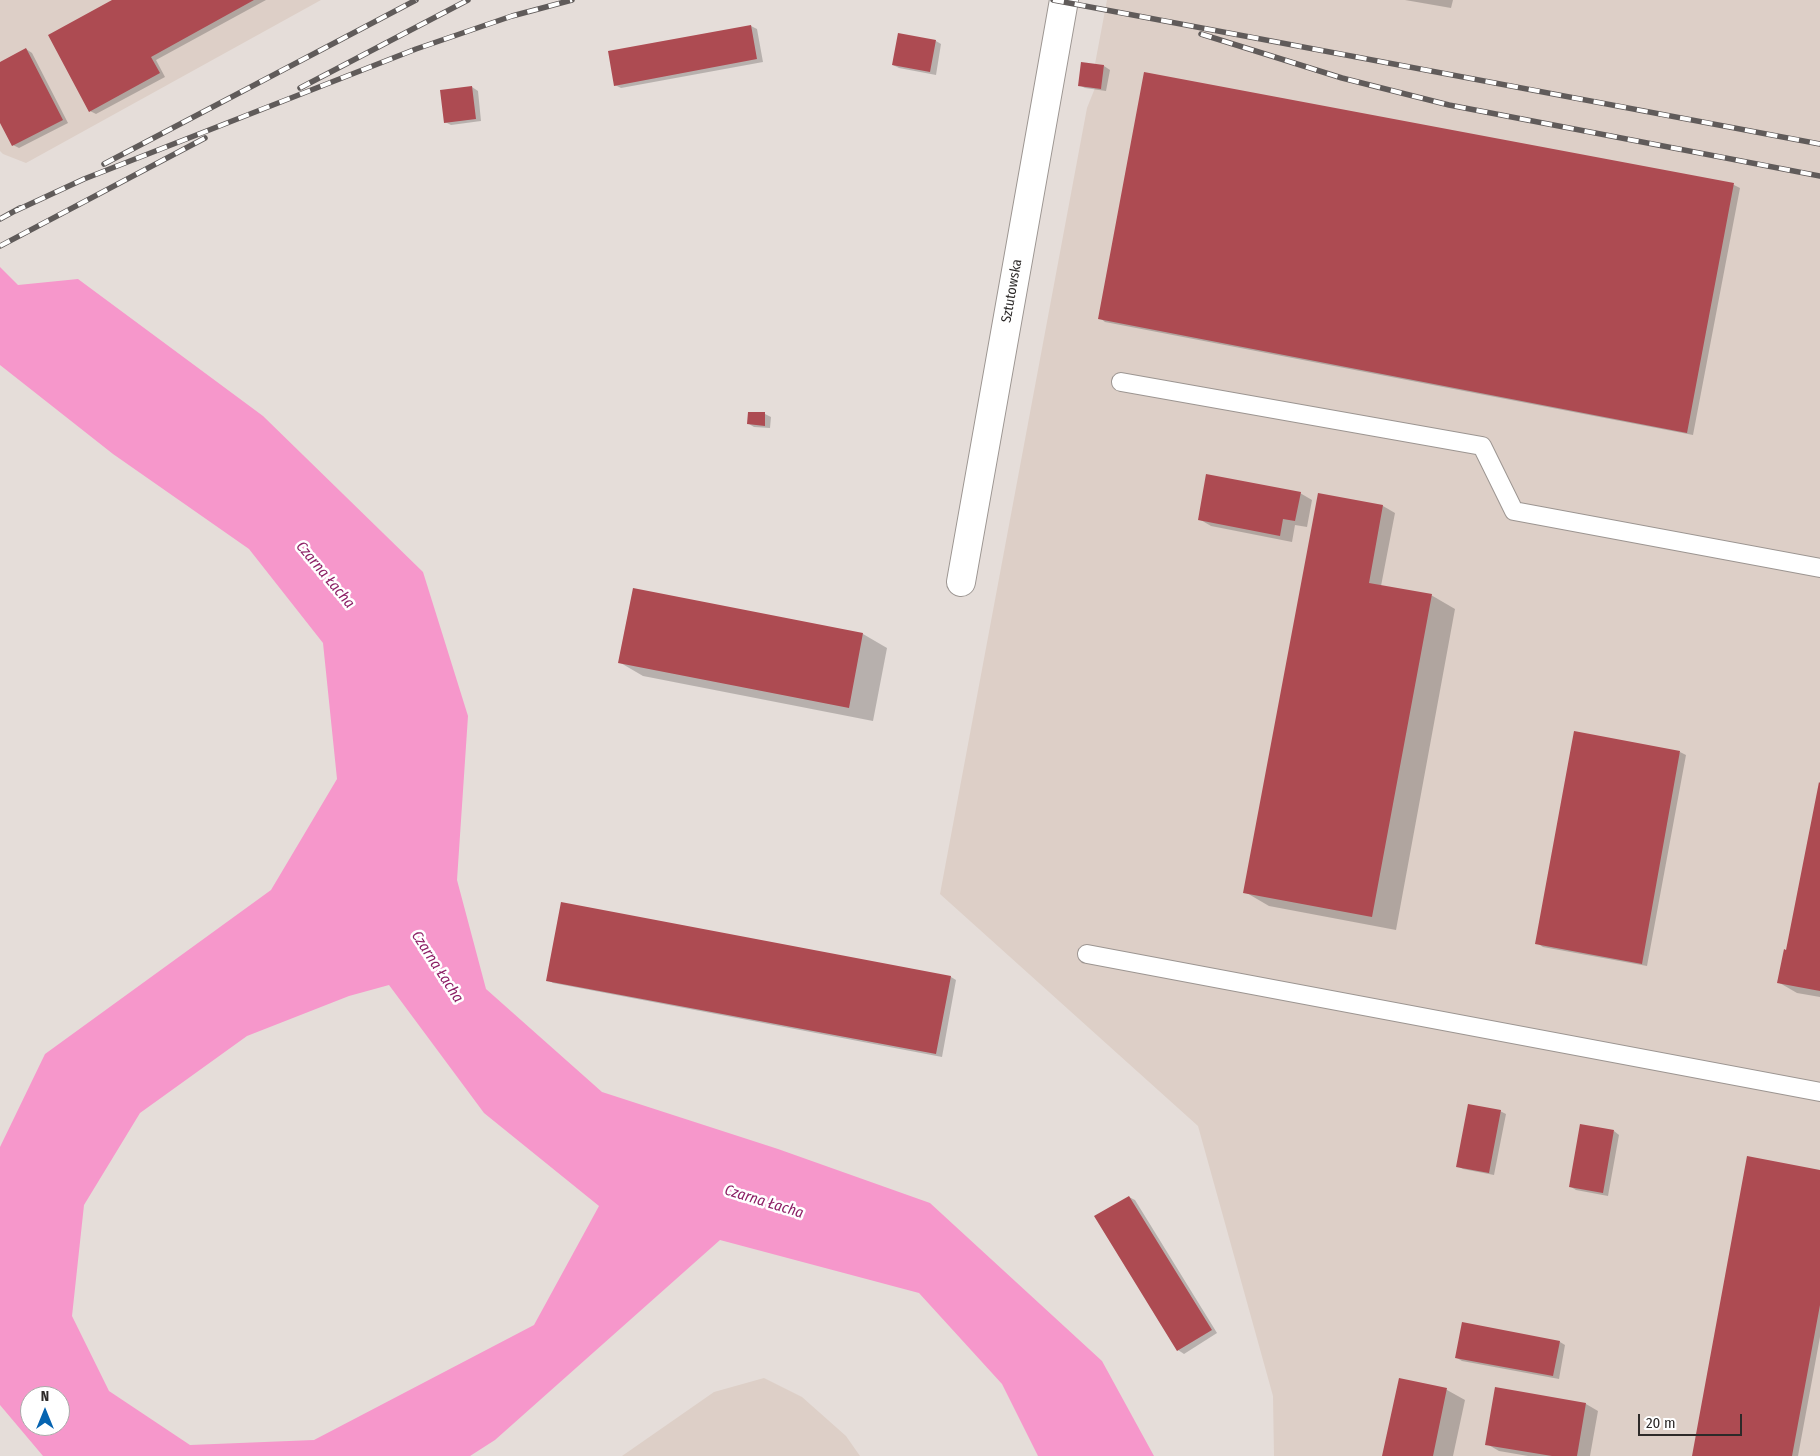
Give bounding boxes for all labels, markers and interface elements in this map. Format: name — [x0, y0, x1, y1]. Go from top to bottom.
street label: Sztutowska — [998, 258, 1026, 324]
water label: Czarna Łacha — [292, 538, 358, 612]
water label: Czarna Łacha — [407, 928, 467, 1006]
water label: Czarna Łacha — [722, 1181, 806, 1223]
north arrow — [20, 1386, 70, 1436]
text: N — [41, 1388, 49, 1405]
scale bar — [1640, 1404, 1744, 1436]
text: 20 m — [1646, 1414, 1676, 1432]

